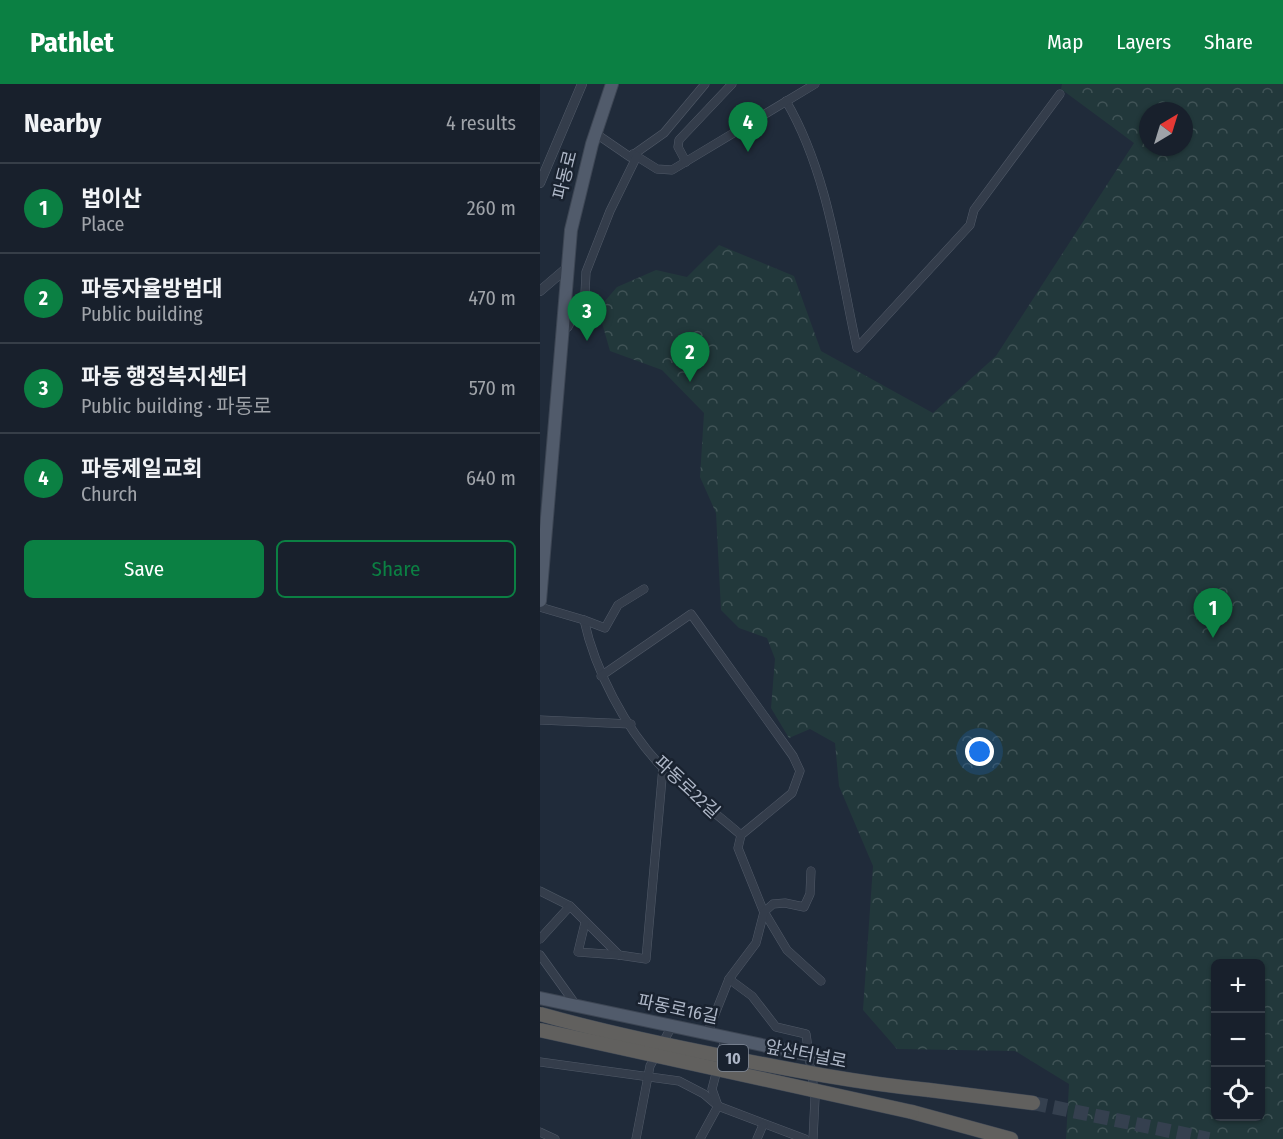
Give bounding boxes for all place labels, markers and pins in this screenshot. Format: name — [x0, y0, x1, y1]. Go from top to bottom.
pin: 4 — [728, 103, 768, 152]
pin: 3 — [568, 292, 606, 341]
pin: 2 — [670, 332, 710, 382]
pin: 1 — [1194, 588, 1232, 638]

